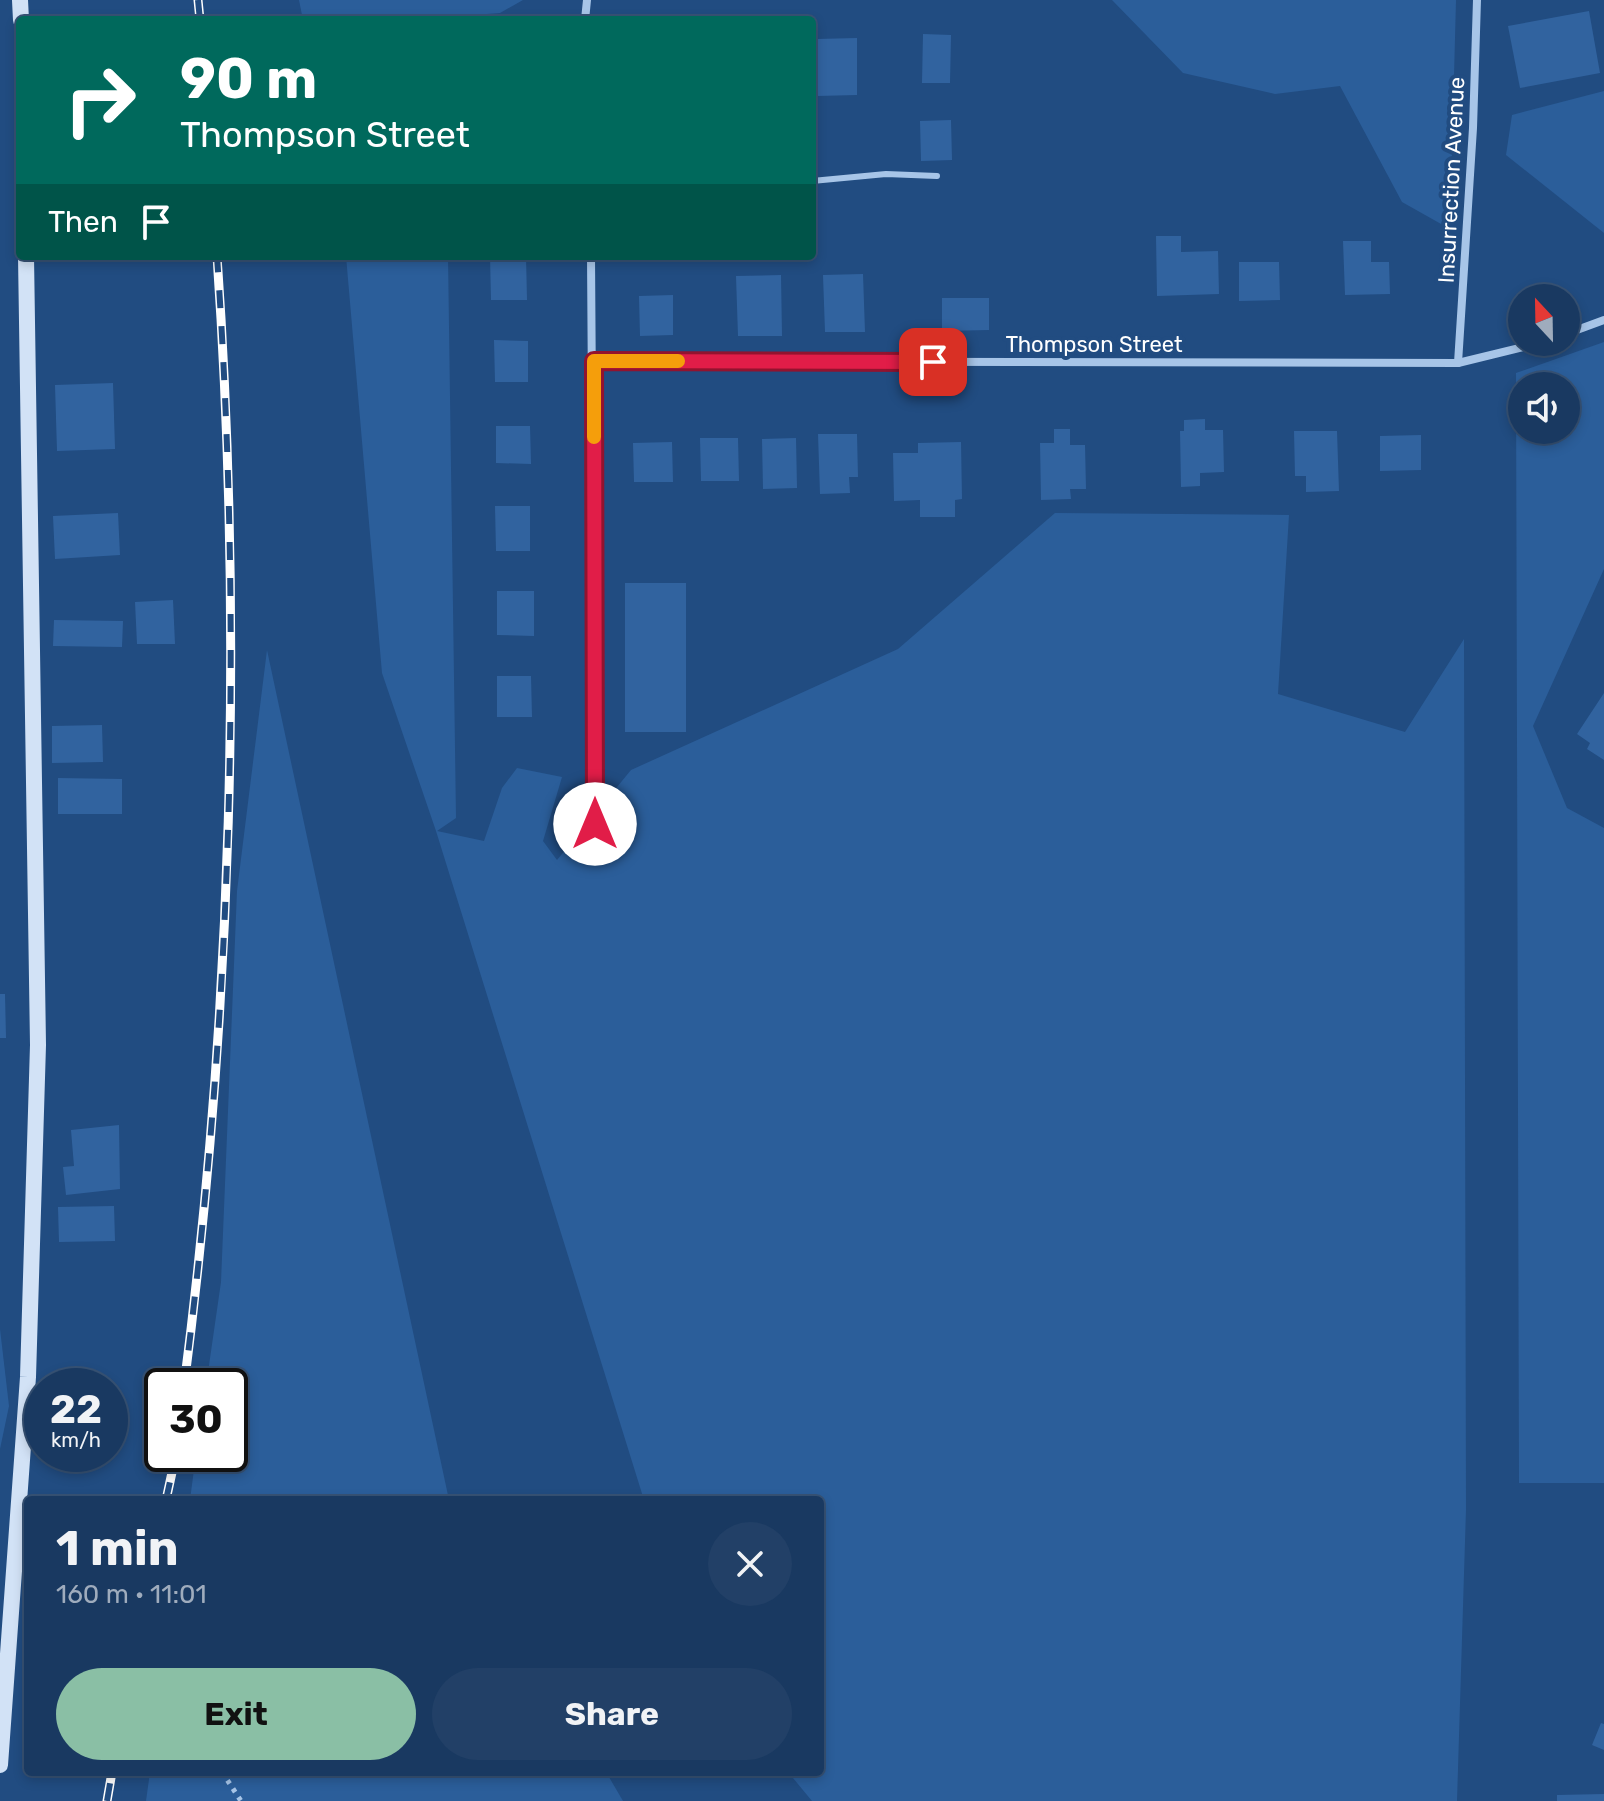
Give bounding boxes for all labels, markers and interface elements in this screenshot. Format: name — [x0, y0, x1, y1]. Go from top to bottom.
text: 90 m — [180, 46, 317, 112]
icon: right — [48, 48, 152, 152]
street label: Insurrection Avenue — [1433, 76, 1470, 284]
text: Thompson Street — [180, 113, 470, 156]
icon: arrive — [134, 200, 178, 244]
text: Then — [48, 204, 118, 240]
north arrow — [1508, 284, 1580, 356]
map controls — [1508, 284, 1580, 444]
pin — [899, 328, 967, 396]
street label: Thompson Street — [1005, 331, 1183, 358]
icon: arrive — [911, 340, 955, 384]
button: sound — [1508, 372, 1580, 444]
position arrow — [553, 782, 637, 866]
speed limit sign: 30 — [144, 1368, 248, 1472]
text: 22 — [50, 1386, 102, 1433]
text: km/h — [51, 1428, 101, 1452]
text: 1 min — [56, 1520, 179, 1577]
button: close — [708, 1522, 792, 1606]
text: 160 m · 11:01 — [56, 1579, 207, 1610]
button: Exit — [56, 1668, 416, 1760]
button: Share — [432, 1668, 792, 1760]

